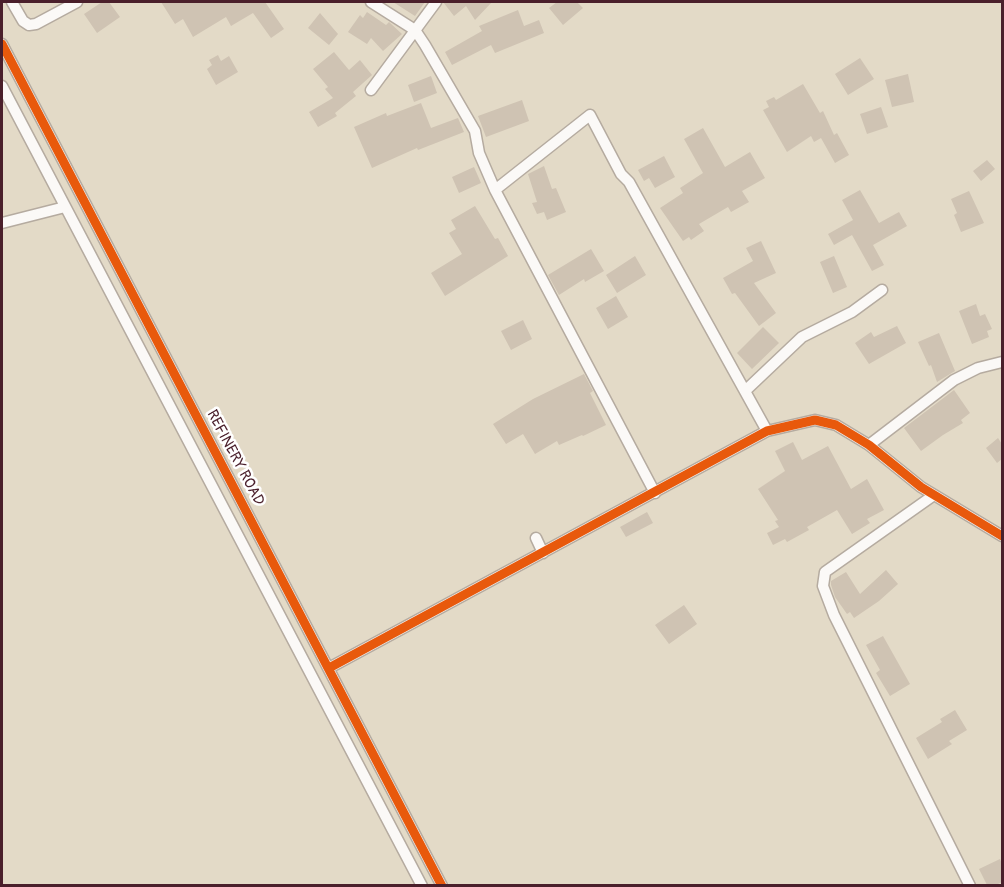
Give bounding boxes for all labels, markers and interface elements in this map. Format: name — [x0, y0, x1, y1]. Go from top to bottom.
street label: REFINERY ROAD — [202, 407, 268, 509]

